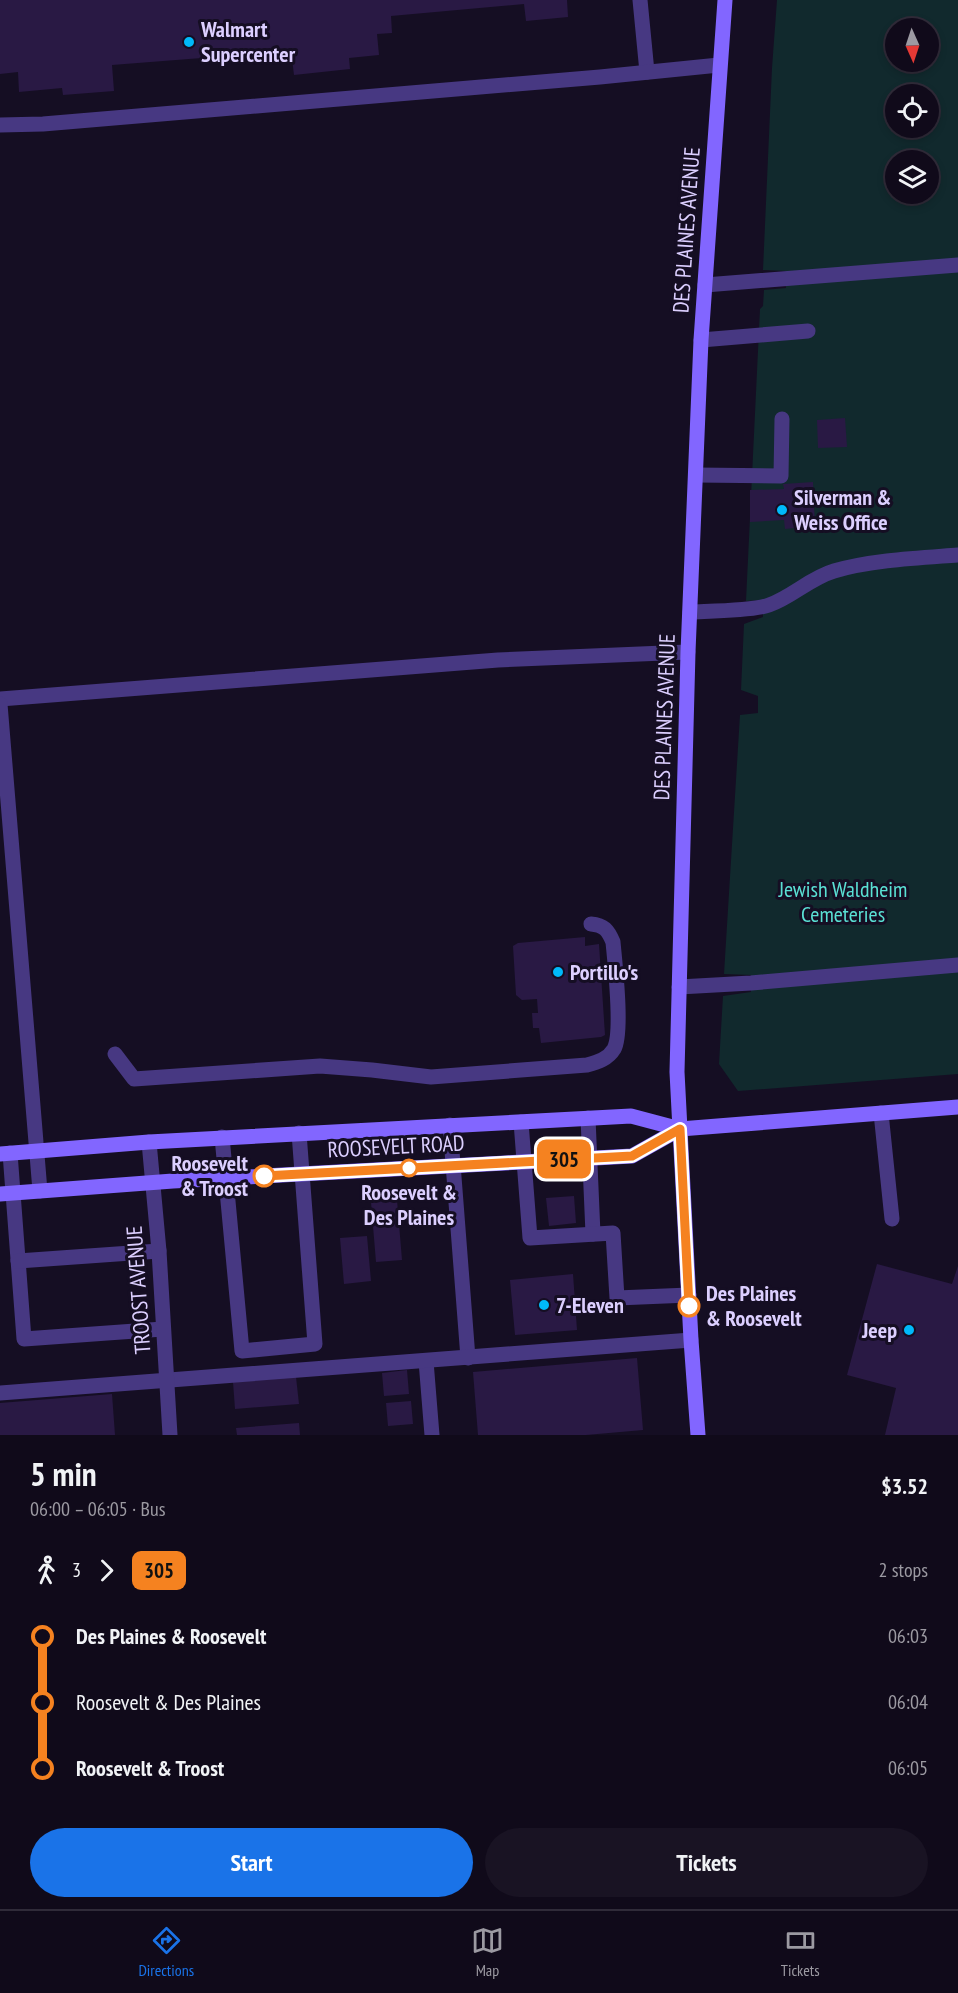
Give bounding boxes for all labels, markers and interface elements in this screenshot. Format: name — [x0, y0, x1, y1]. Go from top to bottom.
place label: Walmart Supercenter — [200, 15, 296, 68]
north arrow — [885, 18, 939, 72]
map controls — [885, 18, 939, 204]
marker: Walmart Supercenter — [182, 35, 196, 49]
button: locate — [885, 84, 939, 138]
street label: DES PLAINES AVENUE — [666, 146, 706, 314]
button: layers — [885, 150, 939, 204]
place label: Silverman & Weiss Office — [793, 483, 891, 536]
marker: Silverman & Weiss Office — [775, 503, 789, 517]
street label: DES PLAINES AVENUE — [647, 633, 681, 801]
park label: Jewish Waldheim Cemeteries — [778, 875, 907, 928]
place label: Portillo's — [570, 958, 638, 986]
marker: Portillo's — [551, 965, 565, 979]
street label: ROOSEVELT ROAD — [327, 1128, 465, 1164]
line badge: 305 — [530, 1140, 598, 1178]
text: 305 — [549, 1146, 579, 1173]
place label: Roosevelt & Troost — [172, 1149, 249, 1202]
marker: Roosevelt & Des Plaines — [400, 1159, 418, 1177]
marker: Roosevelt & Troost — [253, 1165, 275, 1187]
place label: Roosevelt & Des Plaines — [361, 1178, 457, 1231]
street label: TROOST AVENUE — [120, 1225, 156, 1355]
place label: Des Plaines & Roosevelt — [706, 1279, 802, 1332]
place label: 7-Eleven — [556, 1291, 624, 1319]
marker: Des Plaines & Roosevelt — [678, 1295, 700, 1317]
marker: 7-Eleven — [537, 1298, 551, 1312]
place label: Jeep — [861, 1316, 897, 1344]
marker: Jeep — [902, 1323, 916, 1337]
text: 5 min — [30, 1452, 97, 1495]
text: $3.52 — [881, 1472, 928, 1500]
text: 06:00 – 06:05 · Bus — [30, 1496, 165, 1522]
icon: walk — [30, 1554, 63, 1587]
icon: forward — [90, 1554, 123, 1587]
text: 3 — [72, 1557, 81, 1583]
text: 305 — [144, 1557, 174, 1584]
text: 2 stops — [879, 1557, 928, 1583]
text: Des Plaines & Roosevelt — [76, 1622, 267, 1650]
text: 06:03 — [888, 1623, 928, 1649]
text: Roosevelt & Des Plaines — [76, 1688, 261, 1716]
text: 06:04 — [888, 1689, 928, 1715]
text: Roosevelt & Troost — [76, 1754, 224, 1782]
text: 06:05 — [888, 1755, 928, 1781]
button: Start — [30, 1828, 473, 1897]
button: Tickets — [485, 1828, 928, 1897]
tab: Directions — [138, 1924, 194, 1980]
tab: Map — [471, 1924, 504, 1980]
tab: Tickets — [781, 1924, 820, 1980]

